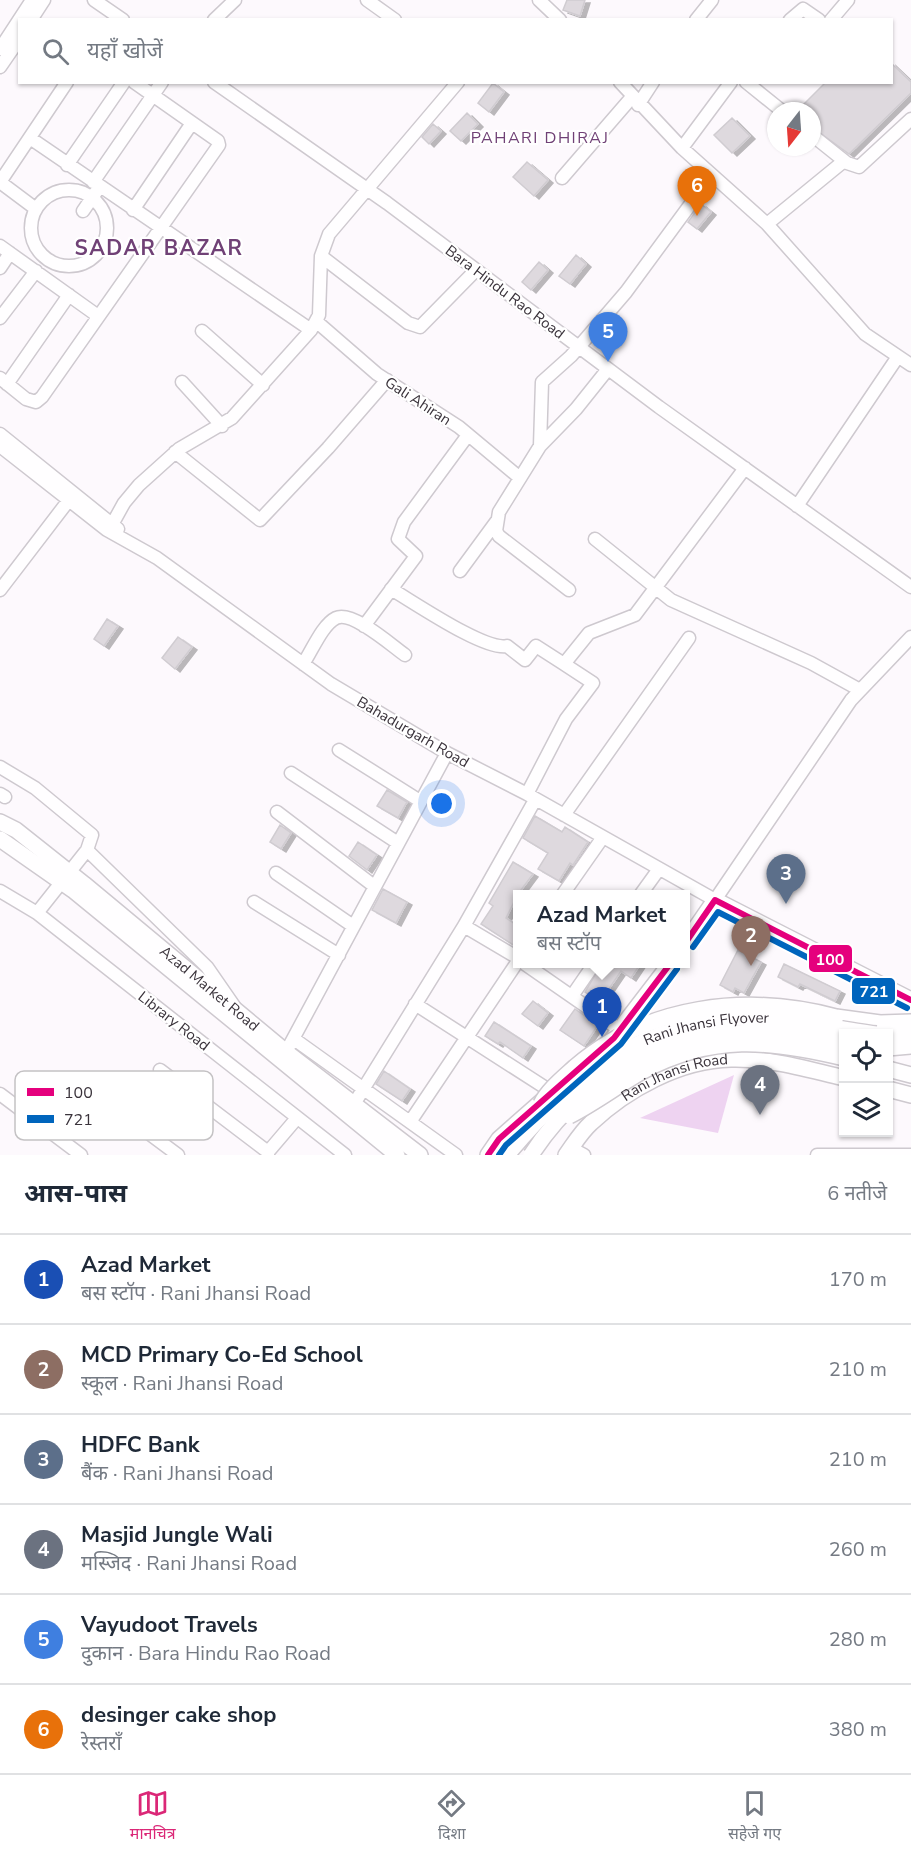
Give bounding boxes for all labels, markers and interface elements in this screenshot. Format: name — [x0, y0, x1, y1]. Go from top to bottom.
search box — [18, 18, 893, 84]
icon: search — [39, 35, 72, 68]
text: यहाँ खोजें — [87, 36, 163, 66]
north arrow — [767, 102, 821, 156]
district label: PAHARI DHIRAJ — [471, 127, 609, 149]
pin: 6 — [678, 166, 716, 216]
district label: SADAR BAZAR — [75, 234, 243, 262]
street label: Bara Hindu Rao Road — [441, 240, 569, 344]
pin: 5 — [588, 312, 628, 362]
street label: Gali Ahiran — [381, 372, 455, 430]
street label: Bahadurgarh Road — [353, 692, 473, 772]
your location — [427, 789, 456, 818]
pin: 3 — [766, 854, 806, 904]
popup — [513, 890, 690, 968]
text: Azad Market — [537, 900, 666, 930]
pin: 2 — [732, 916, 771, 966]
text: बस स्टॉप — [537, 930, 601, 957]
street label: Azad Market Road — [156, 941, 264, 1036]
line badge: 100 — [808, 944, 853, 973]
text: 100 — [816, 949, 844, 971]
line badge: 721 — [851, 977, 896, 1005]
text: 721 — [860, 981, 888, 1003]
street label: Library Road — [134, 987, 214, 1055]
pin: 1 — [582, 988, 622, 1037]
street label: Rani Jhansi Flyover — [640, 1008, 770, 1050]
map controls — [839, 1029, 893, 1137]
button: locate — [839, 1029, 893, 1083]
street label: Rani Jhansi Road — [617, 1049, 729, 1106]
pin: 4 — [740, 1066, 780, 1115]
legend — [15, 1071, 213, 1140]
text: 100 — [64, 1082, 93, 1104]
button: layers — [839, 1083, 893, 1137]
text: 721 — [64, 1109, 93, 1131]
text: आस-पास — [24, 1176, 127, 1211]
text: 6 नतीजे — [827, 1180, 887, 1207]
text: Azad Market — [81, 1250, 210, 1280]
text: 1 — [38, 1266, 50, 1293]
text: 170 m — [829, 1266, 887, 1293]
text: बस स्टॉप · Rani Jhansi Road — [81, 1280, 311, 1307]
text: MCD Primary Co-Ed School — [81, 1340, 363, 1370]
text: 2 — [38, 1356, 50, 1383]
text: 210 m — [829, 1356, 887, 1383]
text: स्कूल · Rani Jhansi Road — [81, 1370, 283, 1397]
text: HDFC Bank — [81, 1430, 200, 1460]
text: 3 — [38, 1446, 50, 1473]
text: 210 m — [829, 1446, 887, 1473]
text: बैंक · Rani Jhansi Road — [81, 1460, 273, 1487]
text: Masjid Jungle Wali — [81, 1520, 273, 1550]
text: 4 — [38, 1536, 50, 1563]
text: 260 m — [829, 1536, 887, 1563]
text: मस्जिद · Rani Jhansi Road — [81, 1550, 297, 1577]
text: Vayudoot Travels — [81, 1610, 258, 1640]
text: 5 — [38, 1626, 50, 1653]
text: 280 m — [829, 1626, 887, 1653]
text: दुकान · Bara Hindu Rao Road — [81, 1640, 331, 1667]
text: desinger cake shop — [81, 1700, 276, 1730]
text: 6 — [38, 1716, 50, 1743]
text: 380 m — [829, 1716, 887, 1743]
text: रेस्तराँ — [81, 1730, 122, 1757]
tab: मानचित्र — [130, 1787, 176, 1846]
tab: दिशा — [435, 1787, 468, 1846]
tab: सहेजे गए — [728, 1787, 781, 1846]

